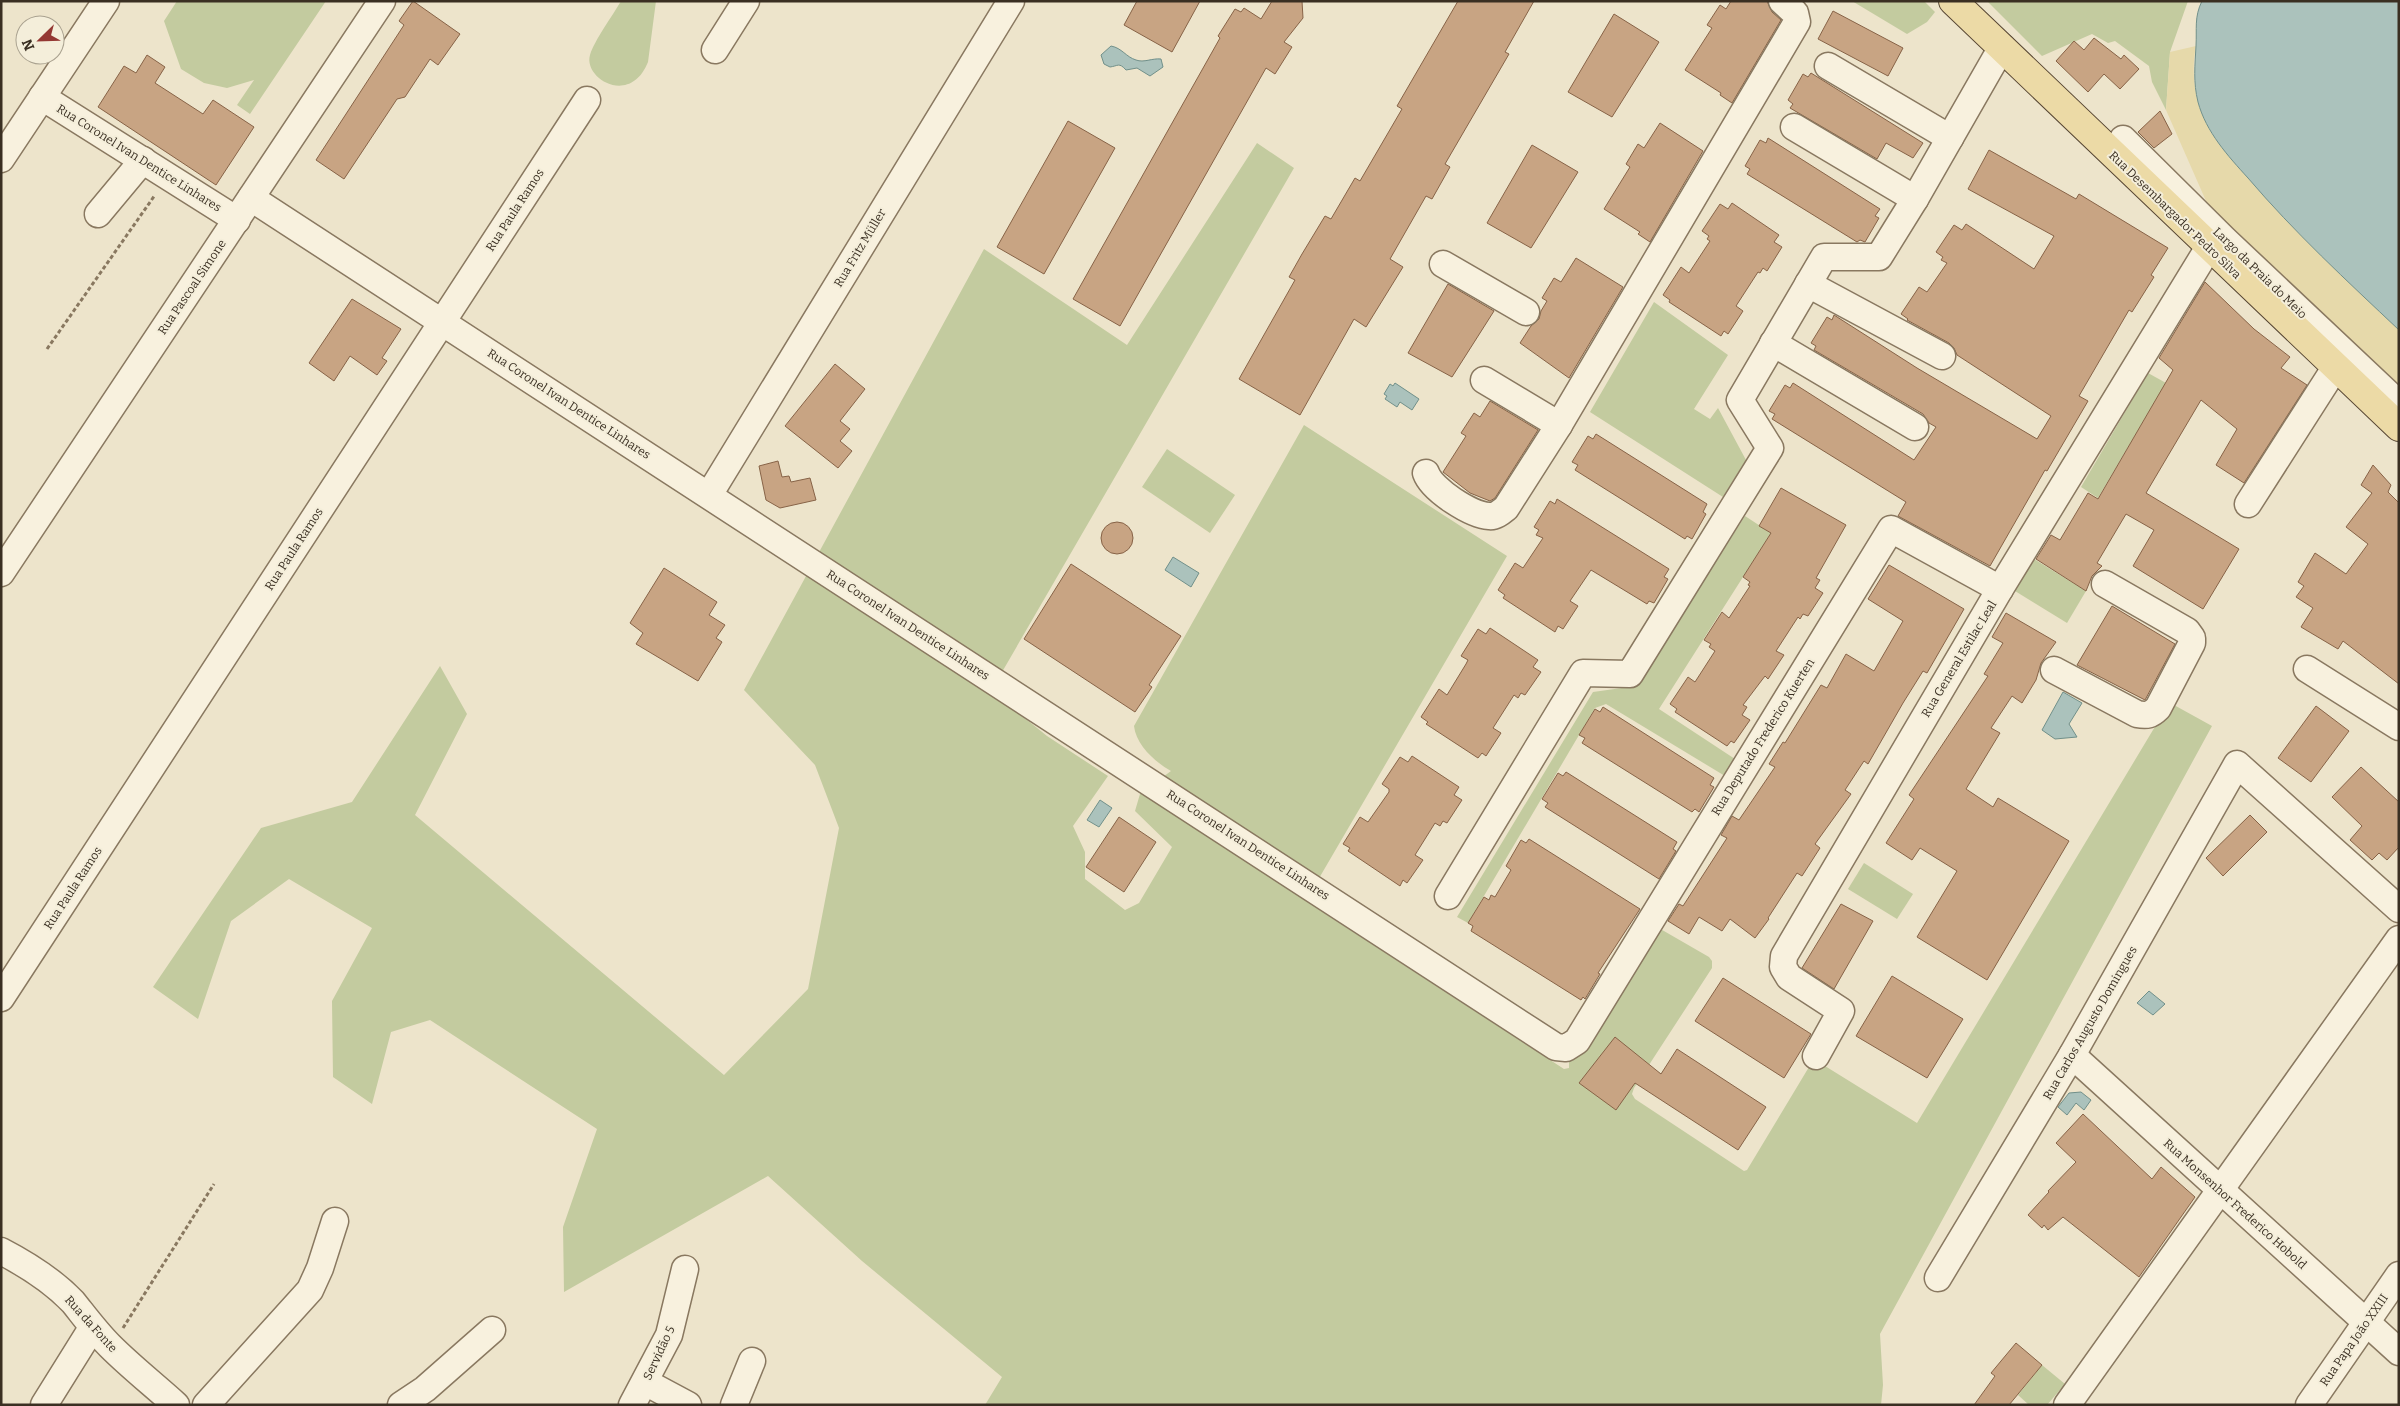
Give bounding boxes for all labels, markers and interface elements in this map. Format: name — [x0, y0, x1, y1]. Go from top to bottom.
north arrow — [15, 15, 65, 65]
text: N — [18, 36, 38, 53]
street label: Rua Coronel Ivan Dentice Linhares — [54, 101, 224, 215]
street label: Rua Desembargador Pedro Silva — [2106, 148, 2244, 282]
street label: Rua Paula Ramos — [483, 166, 547, 254]
street label: Rua Fritz Müller — [831, 206, 889, 290]
street label: Largo da Praia do Meio — [2210, 225, 2310, 321]
street label: Rua Pascoal Simone — [155, 237, 229, 337]
street label: Rua Coronel Ivan Dentice Linhares — [485, 346, 653, 462]
street label: Rua Paula Ramos — [262, 505, 326, 593]
street label: Rua Coronel Ivan Dentice Linhares — [824, 567, 992, 683]
street label: Rua General Estilac Leal — [1919, 598, 2000, 720]
street label: Rua Deputado Frederico Kuerten — [1709, 656, 1818, 818]
street label: Rua Coronel Ivan Dentice Linhares — [1164, 787, 1332, 903]
street label: Rua Paula Ramos — [41, 844, 105, 932]
street label: Rua Carlos Augusto Domingues — [2040, 943, 2140, 1102]
street label: Rua Monsenhor Frederico Hobold — [2161, 1136, 2309, 1272]
street label: Rua Papa João XXIII — [2317, 1291, 2391, 1389]
street label: Rua da Fonte — [62, 1293, 120, 1355]
street label: Servidão 5 — [640, 1324, 678, 1382]

